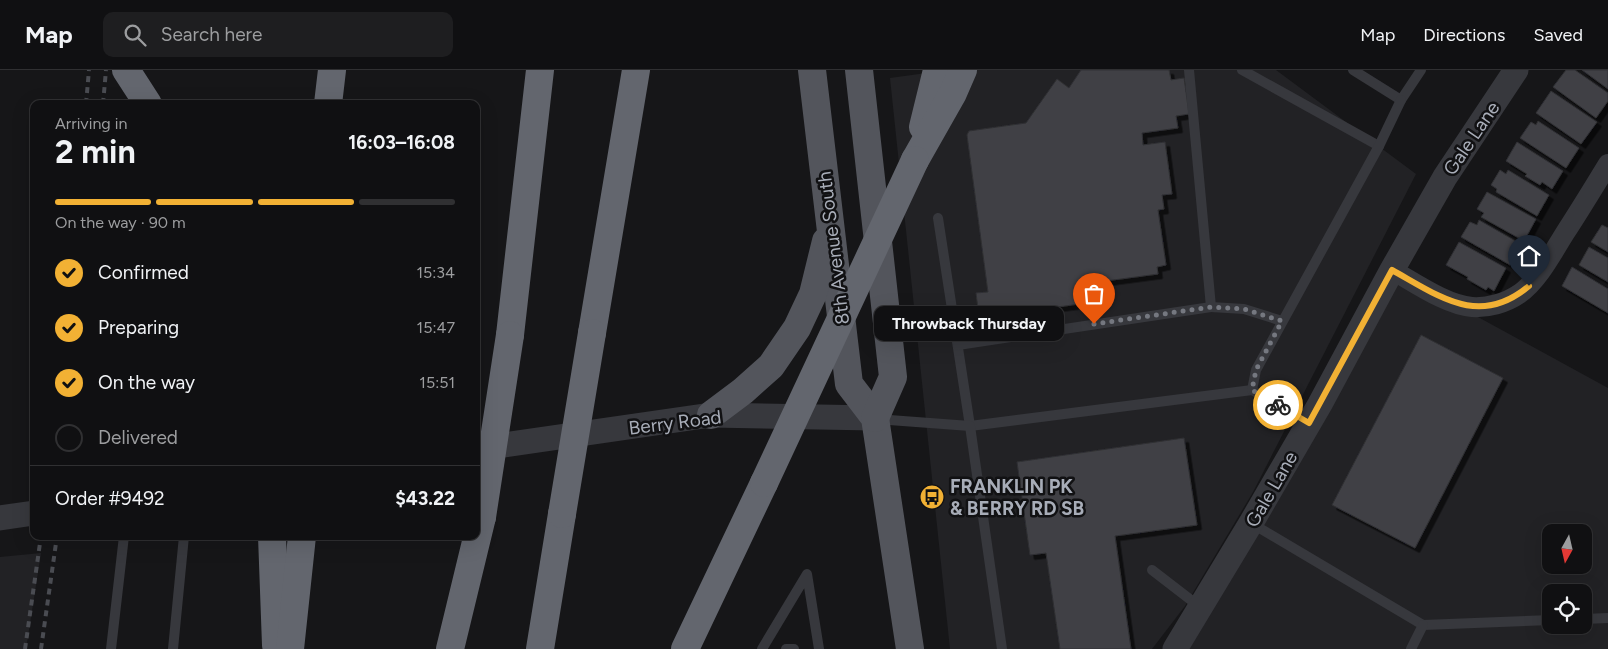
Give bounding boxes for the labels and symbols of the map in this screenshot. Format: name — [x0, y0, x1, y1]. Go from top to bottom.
street label: Gale Lane — [1438, 97, 1504, 180]
street label: 8th Avenue South — [813, 170, 854, 326]
pin — [1508, 235, 1550, 286]
pin — [1073, 273, 1115, 324]
callout: Throwback Thursday — [874, 306, 1064, 342]
courier — [1253, 380, 1303, 430]
street label: Berry Road — [627, 405, 723, 440]
street label: Gale Lane — [1240, 447, 1302, 531]
place label: FRANKLIN PK & BERRY RD SB — [950, 475, 1084, 520]
bus stop icon: FRANKLIN PK & BERRY RD SB — [919, 484, 945, 510]
north arrow — [1542, 524, 1592, 574]

